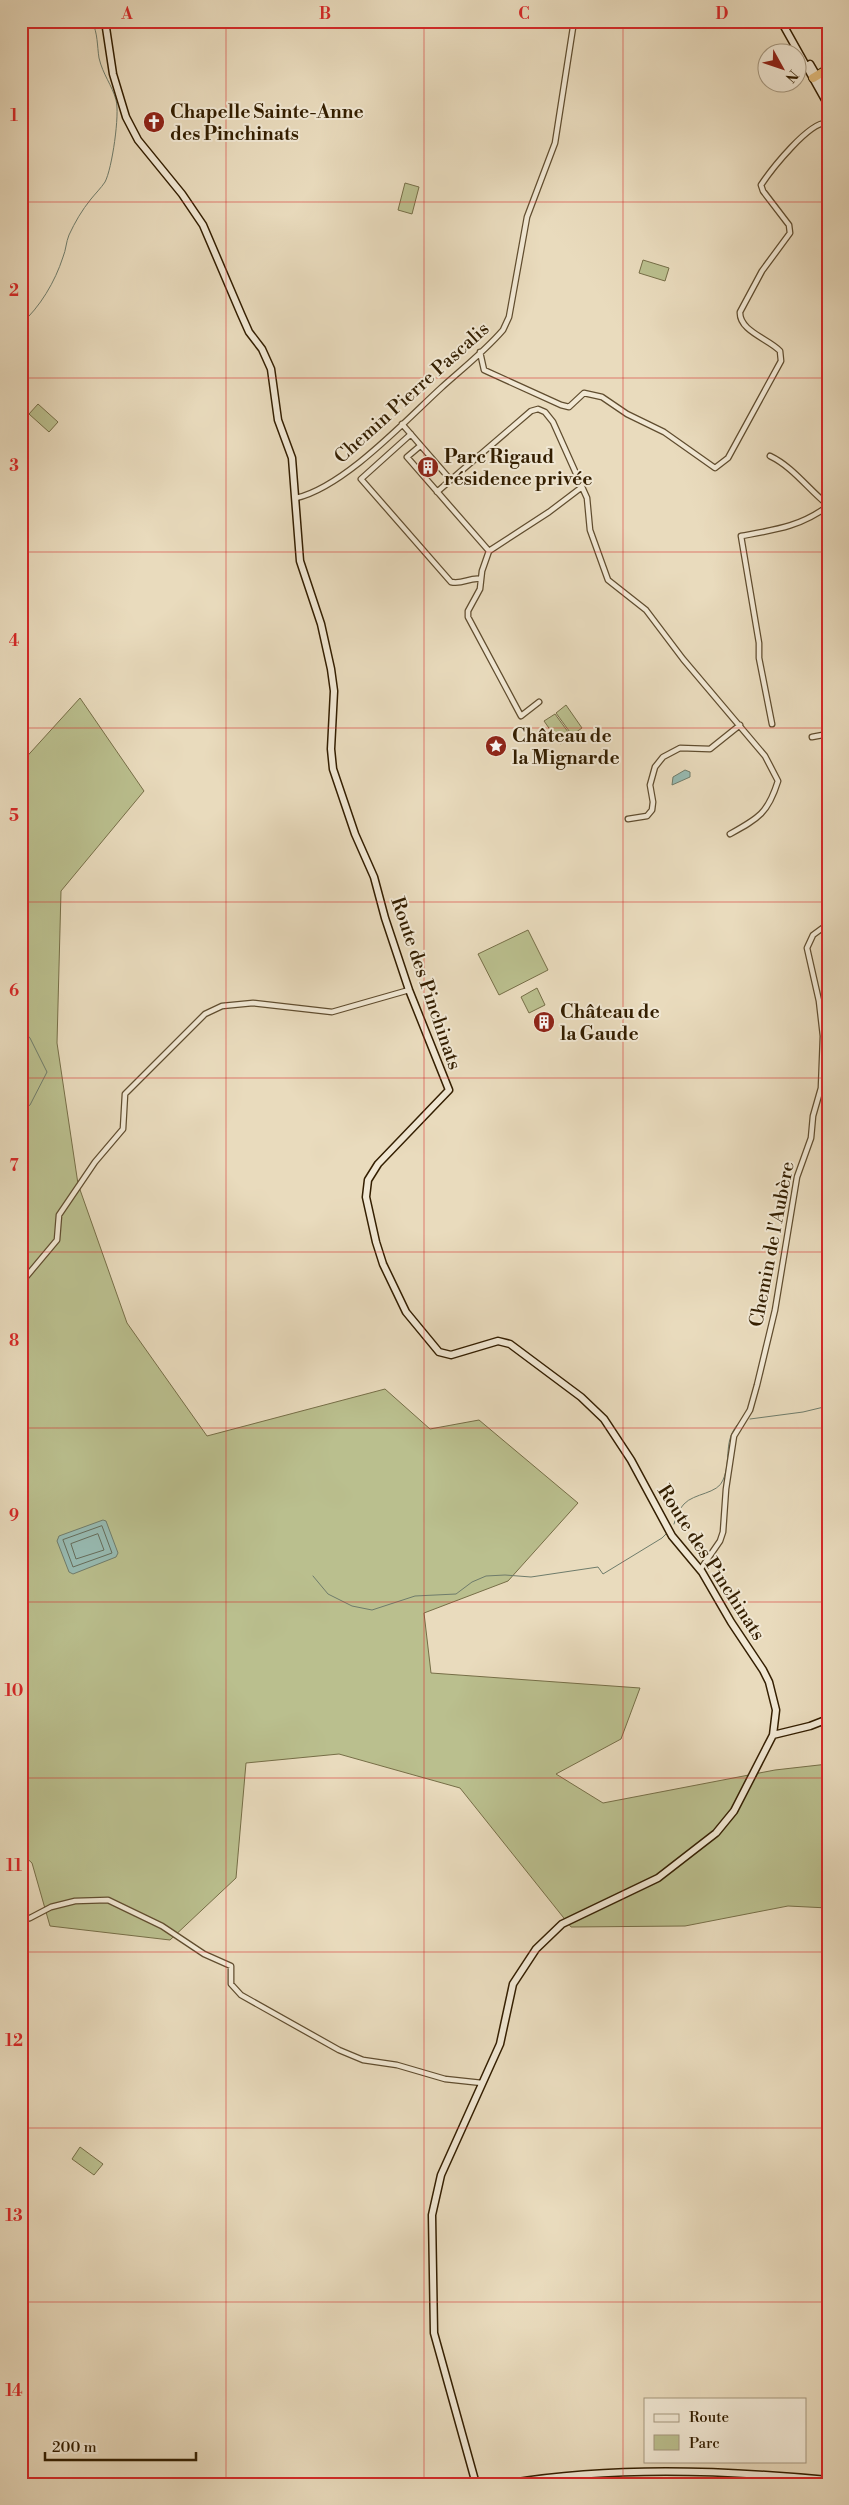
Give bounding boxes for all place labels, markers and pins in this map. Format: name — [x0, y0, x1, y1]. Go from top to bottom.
place label: Chapelle Sainte-Anne des Pinchinats — [170, 100, 364, 146]
church icon: Chapelle Sainte-Anne des Pinchinats — [142, 110, 166, 134]
place label: Parc Rigaud résidence privée — [444, 445, 592, 491]
building icon: Parc Rigaud résidence privée — [416, 455, 440, 479]
place label: Château de la Mignarde — [512, 724, 620, 770]
place icon: Château de la Mignarde — [484, 734, 508, 758]
place label: Château de la Gaude — [560, 1000, 660, 1046]
building icon: Château de la Gaude — [532, 1010, 556, 1034]

